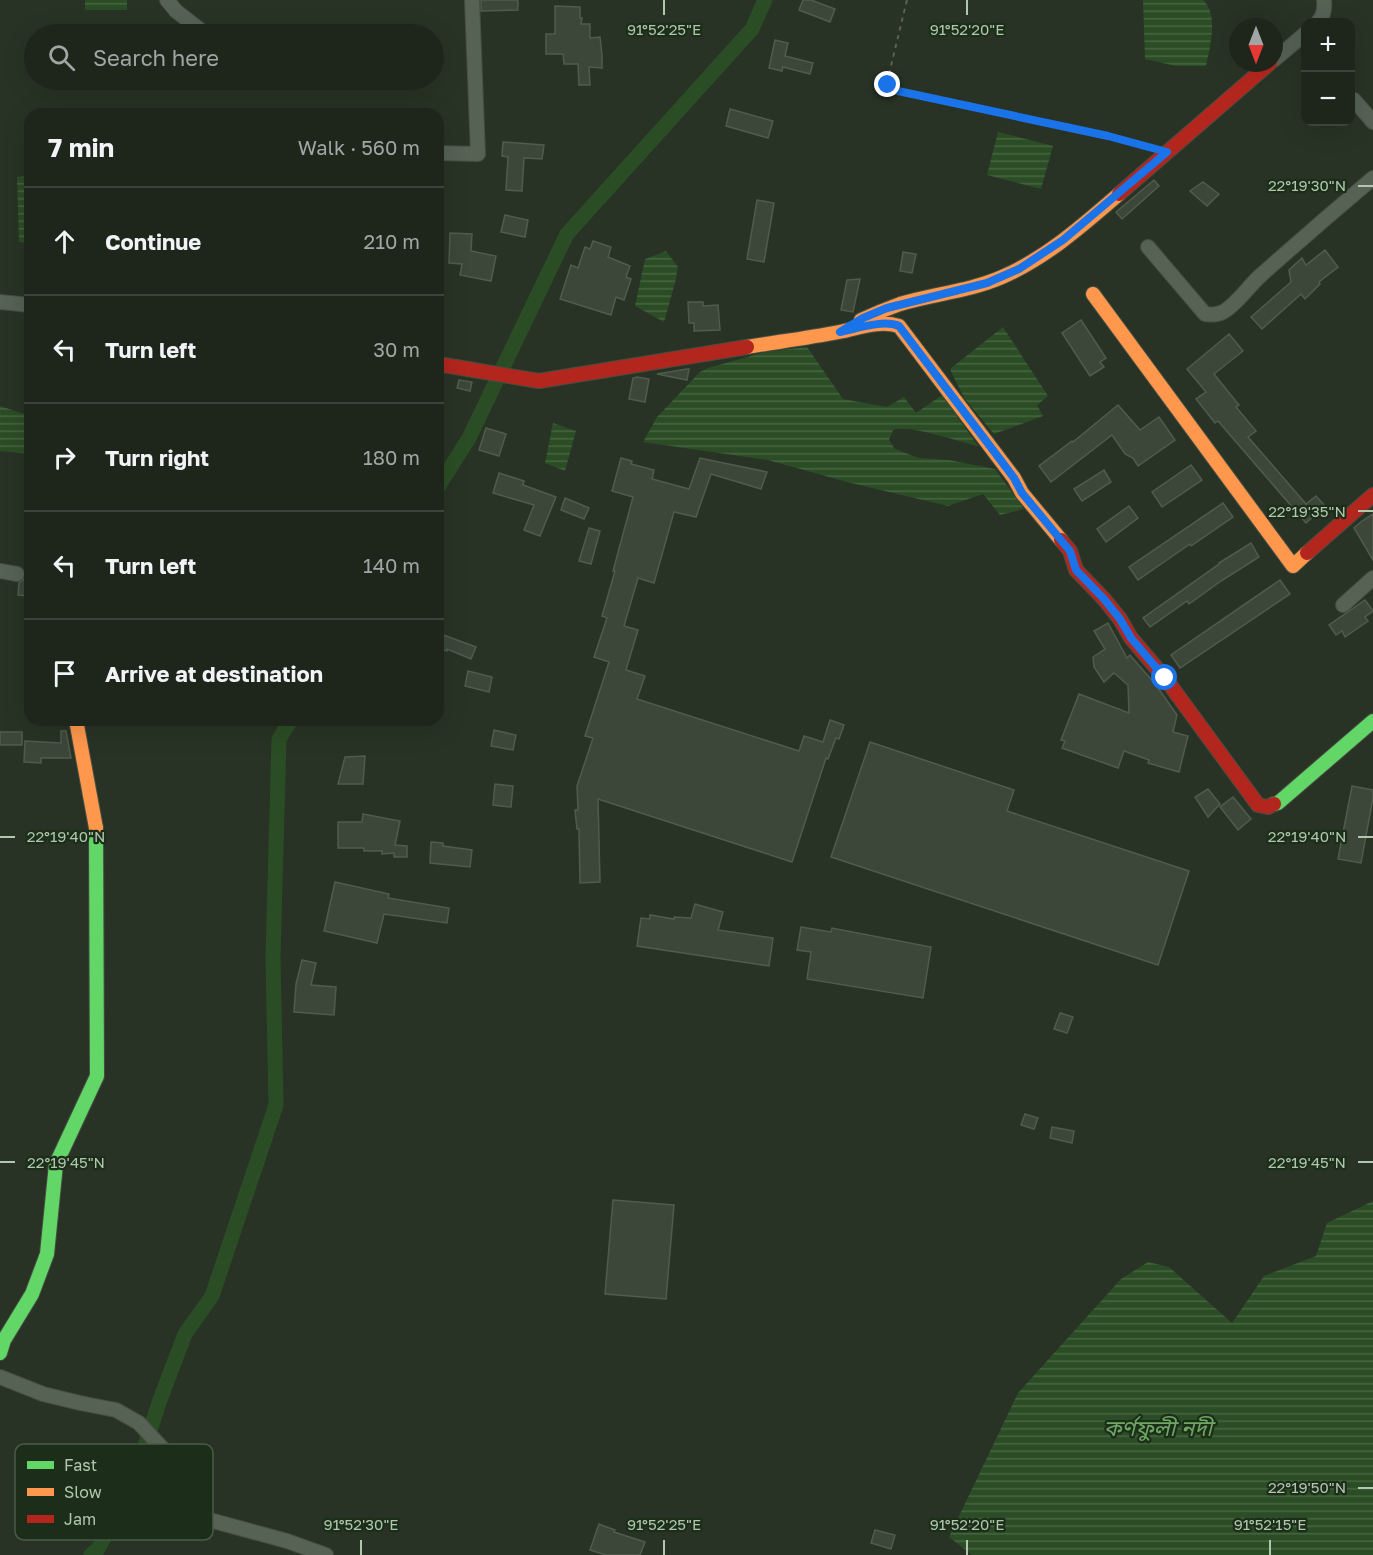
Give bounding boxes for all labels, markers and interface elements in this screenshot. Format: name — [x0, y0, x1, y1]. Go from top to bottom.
north arrow — [1229, 18, 1283, 72]
map controls — [1301, 18, 1355, 126]
button: + — [1301, 18, 1355, 72]
text: 91°52'25"E — [627, 20, 701, 38]
text: 91°52'20"E — [930, 20, 1004, 38]
search box — [24, 24, 444, 90]
icon: search — [45, 41, 78, 74]
text: Search here — [93, 44, 219, 71]
route end — [874, 71, 900, 97]
button: − — [1301, 72, 1355, 126]
text: 7 min — [48, 132, 114, 163]
text: Walk · 560 m — [298, 135, 420, 159]
text: 22°19'30"N — [1268, 176, 1346, 194]
icon: ahead — [48, 225, 81, 258]
text: Continue — [105, 228, 201, 255]
text: 210 m — [364, 229, 420, 253]
icon: left — [48, 333, 81, 366]
text: Turn left — [105, 336, 196, 363]
text: 30 m — [373, 337, 420, 361]
icon: right — [48, 441, 81, 474]
text: Turn right — [105, 444, 209, 471]
text: 180 m — [363, 445, 420, 469]
text: 22°19'35"N — [1268, 502, 1346, 520]
icon: left — [48, 549, 81, 582]
text: Turn left — [105, 552, 196, 579]
text: 140 m — [363, 553, 420, 577]
icon: arrive — [48, 657, 81, 690]
text: Arrive at destination — [105, 660, 323, 687]
route start — [1151, 664, 1177, 690]
text: 22°19'40"N — [27, 827, 105, 845]
text: 22°19'40"N — [1268, 827, 1346, 845]
text: 22°19'45"N — [27, 1153, 105, 1171]
text: 22°19'45"N — [1268, 1153, 1346, 1171]
water label: কর্ণফুলী নদী — [1104, 1414, 1216, 1442]
legend — [15, 1444, 213, 1540]
text: Fast — [64, 1455, 97, 1475]
text: 22°19'50"N — [1268, 1478, 1346, 1496]
text: Slow — [64, 1482, 102, 1502]
text: Jam — [64, 1509, 96, 1529]
text: 91°52'30"E — [324, 1515, 398, 1533]
text: 91°52'25"E — [627, 1515, 701, 1533]
text: 91°52'20"E — [930, 1515, 1004, 1533]
text: 91°52'15"E — [1234, 1515, 1306, 1533]

